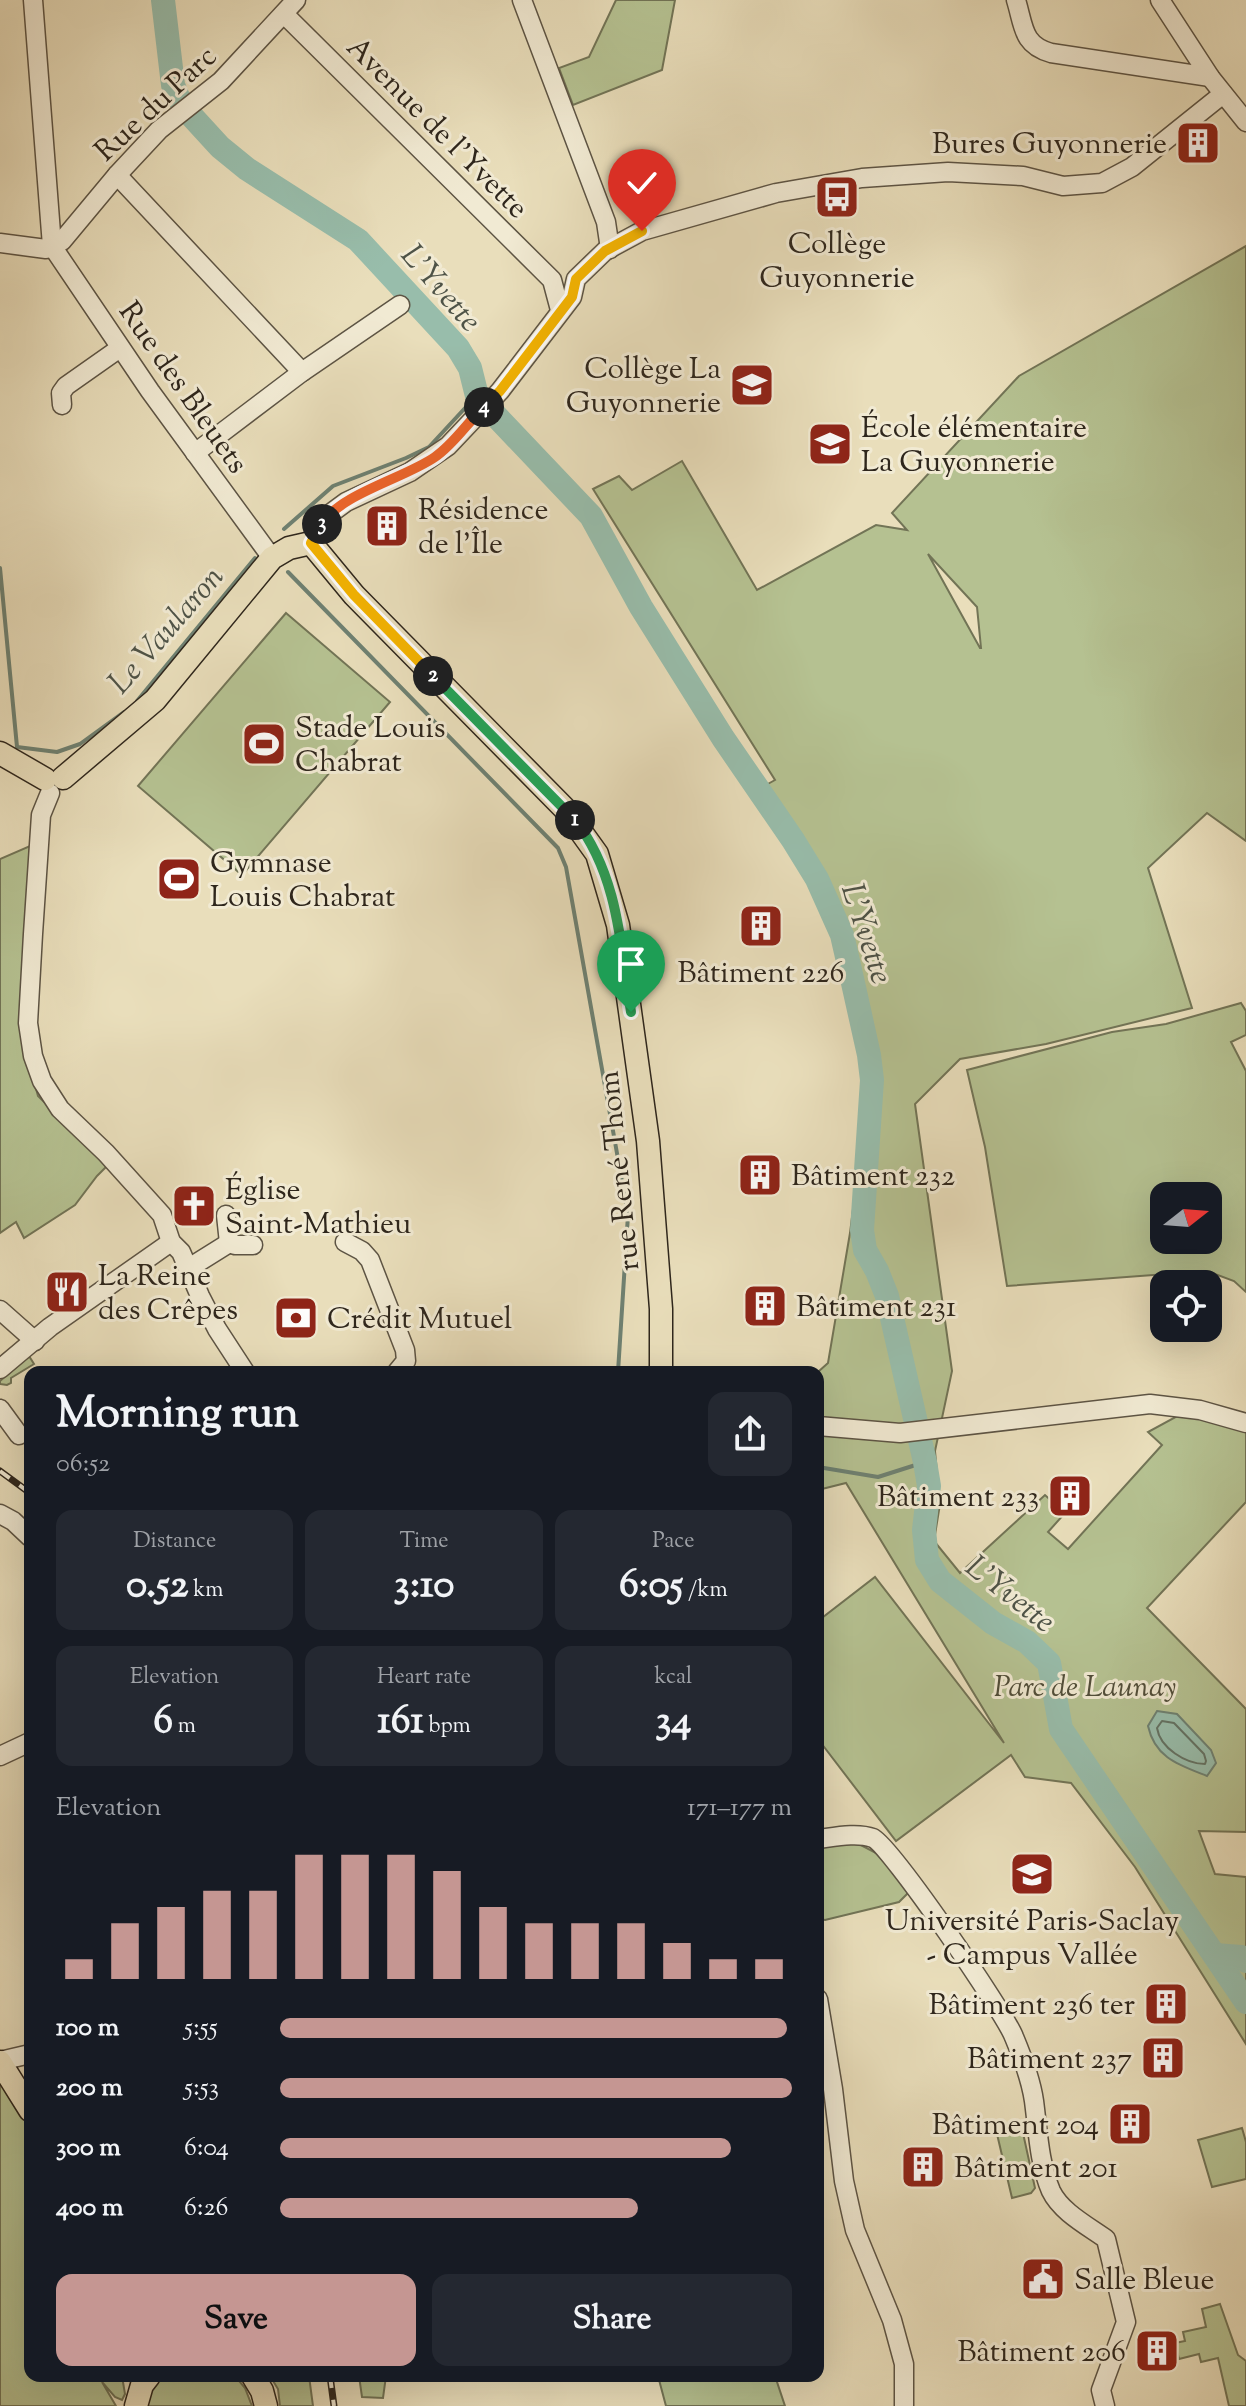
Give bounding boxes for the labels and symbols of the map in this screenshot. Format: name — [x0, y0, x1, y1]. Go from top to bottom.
street label: Avenue de l'Yvette — [335, 28, 537, 230]
street label: Rue du Parc — [86, 37, 227, 173]
building icon: Bures Guyonnerie — [1174, 119, 1222, 167]
place label: Bures Guyonnerie — [932, 124, 1167, 167]
pin — [608, 149, 676, 231]
bus stop icon: Collège Guyonnerie — [813, 173, 861, 221]
place label: Collège Guyonnerie — [759, 224, 915, 301]
water label: L'Yvette — [389, 235, 491, 343]
street label: Rue des Bleuets — [107, 294, 257, 483]
place label: Collège La Guyonnerie — [566, 349, 721, 426]
school or university icon: Collège La Guyonnerie — [728, 361, 776, 409]
pin: 4 — [464, 387, 504, 427]
place label: École élémentaire La Guyonnerie — [861, 408, 1087, 485]
school or university icon: École élémentaire La Guyonnerie — [806, 420, 854, 468]
place label: Résidence de l'Île — [418, 490, 548, 567]
building icon: Résidence de l'Île — [363, 502, 411, 550]
pin: 3 — [302, 504, 342, 544]
water label: Le Vaularon — [98, 557, 236, 705]
pin: 2 — [413, 656, 453, 696]
place label: Stade Louis Chabrat — [295, 708, 446, 785]
sports icon: Stade Louis Chabrat — [240, 720, 288, 768]
pin: 1 — [555, 800, 595, 840]
place label: Gymnase Louis Chabrat — [210, 843, 395, 920]
sports icon: Gymnase Louis Chabrat — [155, 855, 203, 903]
water label: L'Yvette — [827, 878, 903, 990]
building icon: Bâtiment 226 — [737, 902, 785, 950]
pin — [597, 930, 665, 1012]
place label: Bâtiment 226 — [678, 953, 844, 996]
street label: rue René Thom — [589, 1068, 652, 1273]
building icon: Bâtiment 232 — [736, 1151, 784, 1199]
place label: Bâtiment 232 — [791, 1156, 955, 1199]
place label: Église Saint-Mathieu — [225, 1170, 411, 1247]
church icon: Église Saint-Mathieu — [170, 1182, 218, 1230]
north arrow — [1150, 1182, 1222, 1254]
place label: La Reine des Crêpes — [98, 1256, 238, 1333]
restaurant icon: La Reine des Crêpes — [43, 1268, 91, 1316]
building icon: Bâtiment 231 — [741, 1282, 789, 1330]
place label: Bâtiment 231 — [796, 1287, 956, 1330]
bank icon: Crédit Mutuel — [272, 1294, 320, 1342]
place label: Crédit Mutuel — [327, 1299, 512, 1342]
building icon: Bâtiment 233 — [1046, 1472, 1094, 1520]
place label: Bâtiment 233 — [877, 1477, 1039, 1520]
water label: L'Yvette — [954, 1545, 1064, 1645]
park label: Parc de Launay — [994, 1667, 1176, 1710]
school or university icon: Université Paris-Saclay - Campus Vallée — [1008, 1850, 1056, 1898]
place label: Université Paris-Saclay - Campus Vallée — [885, 1901, 1179, 1978]
building icon: Bâtiment 236 ter — [1142, 1980, 1190, 2028]
place label: Bâtiment 236 ter — [929, 1985, 1135, 2028]
building icon: Bâtiment 237 — [1139, 2034, 1187, 2082]
place label: Bâtiment 237 — [967, 2039, 1132, 2082]
building icon: Bâtiment 204 — [1106, 2100, 1154, 2148]
place label: Bâtiment 204 — [932, 2105, 1099, 2148]
building icon: Bâtiment 201 — [899, 2143, 947, 2191]
place label: Bâtiment 201 — [954, 2148, 1118, 2191]
public building icon: Salle Bleue — [1019, 2255, 1067, 2303]
place label: Salle Bleue — [1074, 2260, 1215, 2303]
building icon: Bâtiment 206 — [1133, 2327, 1181, 2375]
place label: Bâtiment 206 — [957, 2332, 1126, 2375]

